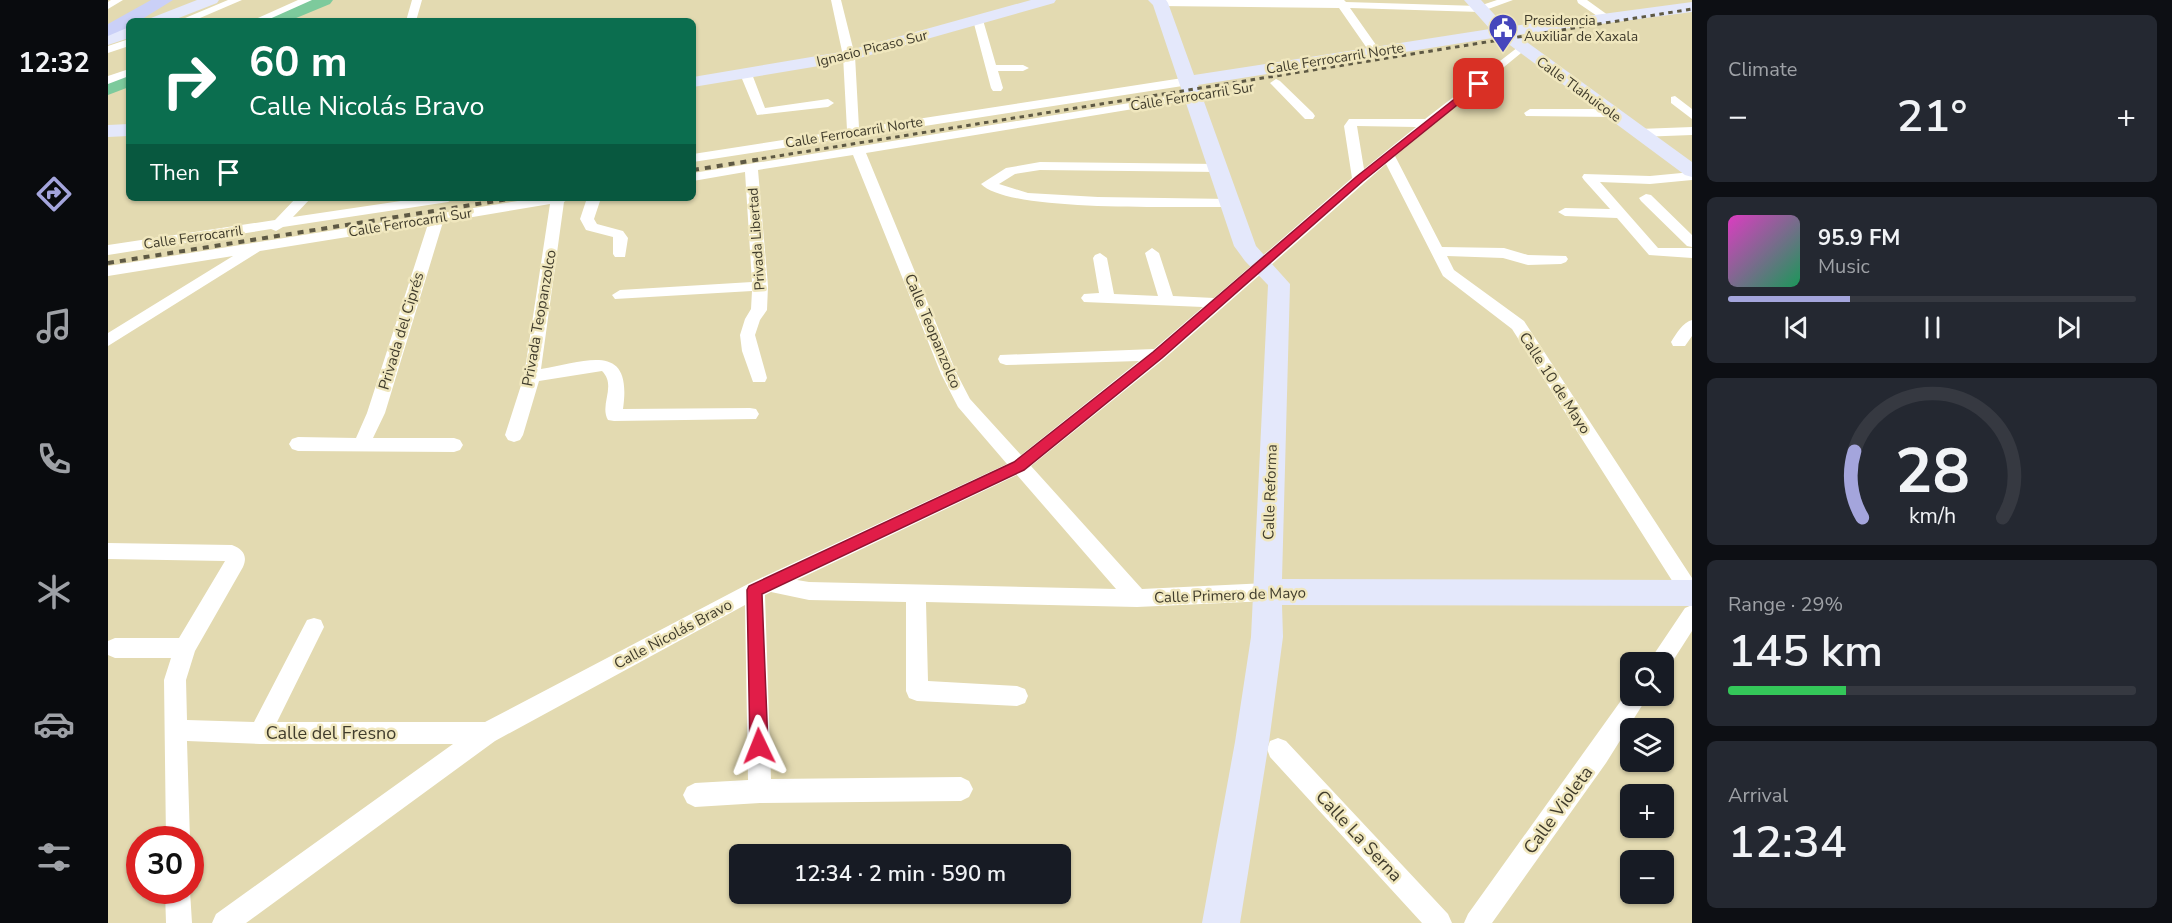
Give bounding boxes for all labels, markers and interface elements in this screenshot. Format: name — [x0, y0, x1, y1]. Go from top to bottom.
place label: Presidencia Auxiliar de Xaxala — [1524, 11, 1638, 46]
public building icon: Presidencia Auxiliar de Xaxala — [1487, 12, 1519, 54]
street label: Ignacio Picaso Sur — [815, 25, 930, 71]
text: 60 m — [249, 34, 348, 91]
street label: Calle Ferrocarril Norte — [1265, 38, 1405, 79]
icon: right — [150, 42, 228, 120]
text: 12:32 — [18, 45, 90, 82]
street label: Calle Tlahuicole — [1532, 52, 1625, 127]
text: Climate — [1728, 56, 1797, 83]
pin — [1453, 58, 1504, 109]
icon: arrive — [1462, 67, 1495, 100]
street label: Calle Ferrocarril Sur — [1129, 77, 1255, 116]
text: 21° — [1897, 86, 1967, 147]
text: Calle Nicolás Bravo — [249, 88, 485, 125]
text: − — [1728, 94, 1748, 139]
text: + — [2116, 94, 2136, 139]
street label: Calle Ferrocarril Norte — [784, 112, 924, 153]
icon: arrive — [212, 156, 245, 189]
text: Then — [150, 158, 200, 188]
icon: directions — [33, 173, 75, 215]
street label: Privada Libertad — [743, 187, 770, 291]
street label: Calle Ferrocarril Sur — [347, 203, 473, 242]
street label: Calle Ferrocarril — [142, 221, 245, 254]
text: 95.9 FM — [1818, 223, 1900, 253]
street label: Privada Teopanzolco — [517, 248, 561, 388]
text: Music — [1818, 253, 1870, 280]
street label: Privada del Ciprés — [374, 270, 428, 392]
street label: Calle Teopanzolco — [900, 271, 966, 391]
icon: music — [33, 305, 75, 347]
icon: previous — [1780, 311, 1813, 344]
icon: pause — [1916, 311, 1949, 344]
icon: next — [2052, 311, 2085, 344]
street label: Calle 10 de Mayo — [1515, 328, 1595, 438]
text: 28 — [1895, 430, 1969, 515]
icon: phone — [33, 438, 75, 480]
street label: Calle Reforma — [1258, 444, 1282, 540]
text: km/h — [1908, 502, 1956, 532]
icon: climate — [33, 571, 75, 613]
street label: Calle Primero de Mayo — [1154, 582, 1306, 608]
text: Range · 29% — [1728, 591, 1843, 618]
street label: Calle Nicolás Bravo — [611, 594, 735, 674]
text: 145 km — [1728, 621, 1883, 682]
map controls — [1620, 652, 1674, 904]
button: search — [1620, 652, 1674, 706]
icon: car — [33, 703, 75, 745]
position arrow — [727, 714, 791, 778]
button: layers — [1620, 718, 1674, 772]
street label: Calle del Fresno — [266, 721, 396, 745]
street label: Calle Violeta — [1518, 761, 1598, 859]
text: Arrival — [1728, 782, 1788, 809]
button: + — [1620, 784, 1674, 838]
street label: Calle La Serna — [1310, 785, 1408, 887]
text: 12:34 — [1728, 812, 1847, 873]
speed limit sign: 30 — [126, 826, 204, 904]
icon: filters — [33, 836, 75, 878]
button: − — [1620, 850, 1674, 904]
text: 12:34 · 2 min · 590 m — [794, 859, 1006, 889]

